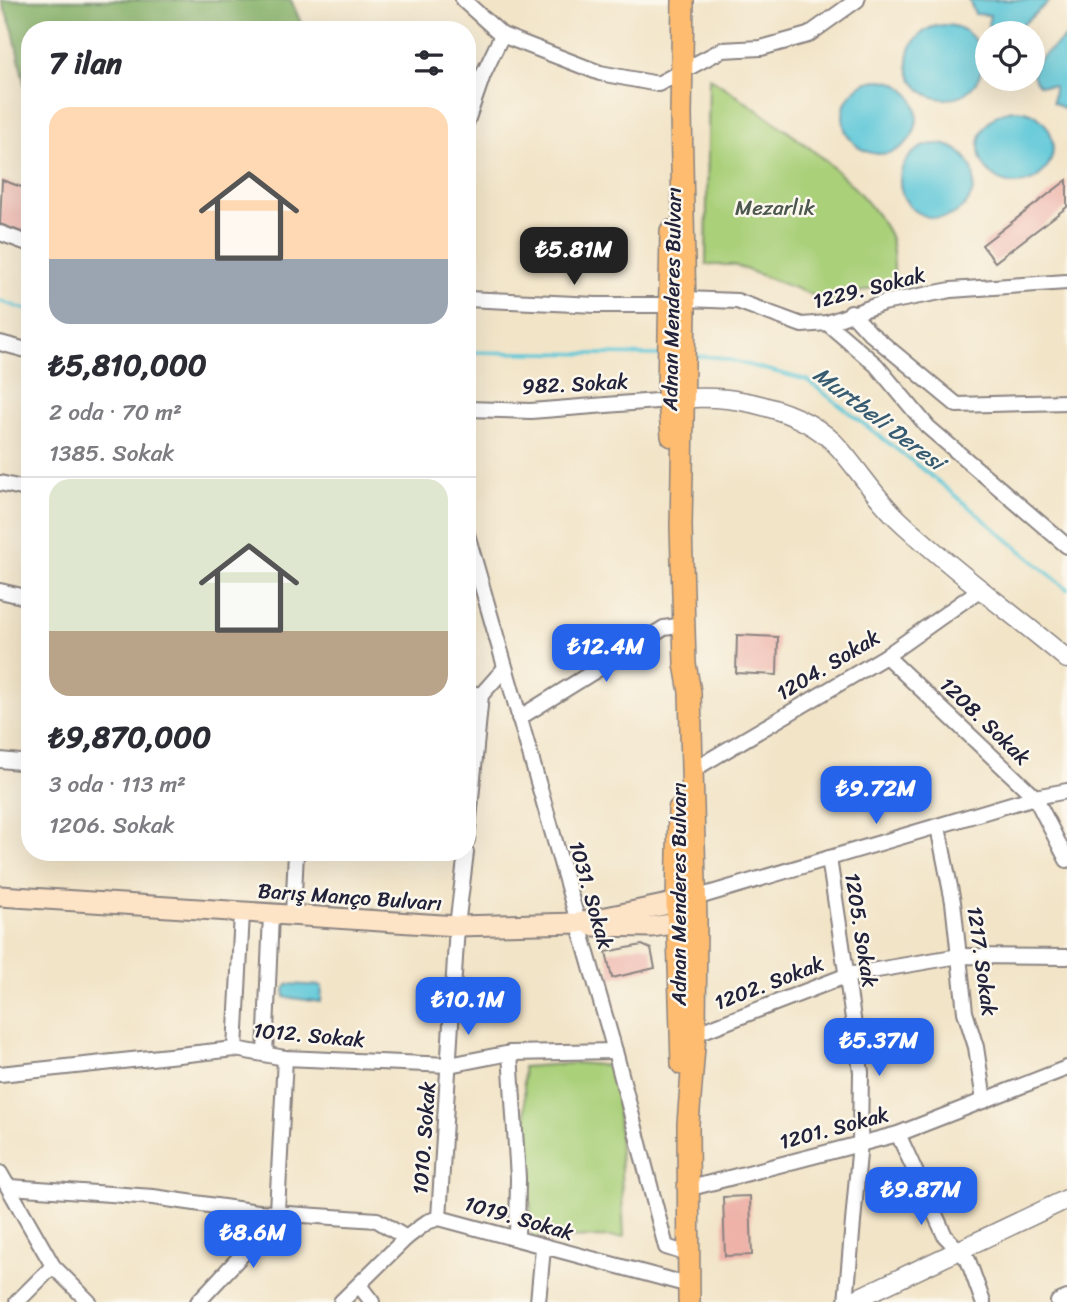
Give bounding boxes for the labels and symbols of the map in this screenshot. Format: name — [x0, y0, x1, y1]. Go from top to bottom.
street label: Adnan Menderes Bulvarı — [651, 187, 693, 412]
park label: Mezarlık — [735, 189, 816, 227]
pin: ₺5.81M — [517, 228, 631, 287]
street label: 1229. Sokak — [809, 256, 929, 320]
water label: Murtbeli Deresi — [804, 355, 957, 485]
street label: 982. Sokak — [521, 362, 629, 406]
street label: 1204. Sokak — [768, 619, 888, 711]
pin: ₺12.4M — [549, 624, 663, 684]
street label: 1208. Sokak — [930, 667, 1040, 775]
pin: ₺9.72M — [819, 766, 933, 826]
street label: Adnan Menderes Bulvarı — [660, 782, 698, 1007]
street label: 1031. Sokak — [557, 836, 625, 954]
street label: 1205. Sokak — [833, 870, 889, 990]
street label: Barış Manço Bulvarı — [257, 872, 443, 922]
street label: 1217. Sokak — [955, 904, 1009, 1018]
street label: 1202. Sokak — [708, 945, 830, 1021]
pin: ₺10.1M — [411, 978, 525, 1037]
street label: 1012. Sokak — [252, 1011, 366, 1059]
pin: ₺5.37M — [822, 1018, 936, 1078]
street label: 1010. Sokak — [401, 1080, 447, 1196]
street label: 1201. Sokak — [775, 1095, 893, 1161]
pin: ₺9.87M — [864, 1168, 978, 1227]
street label: 1019. Sokak — [460, 1184, 578, 1252]
pin: ₺8.6M — [204, 1210, 302, 1270]

